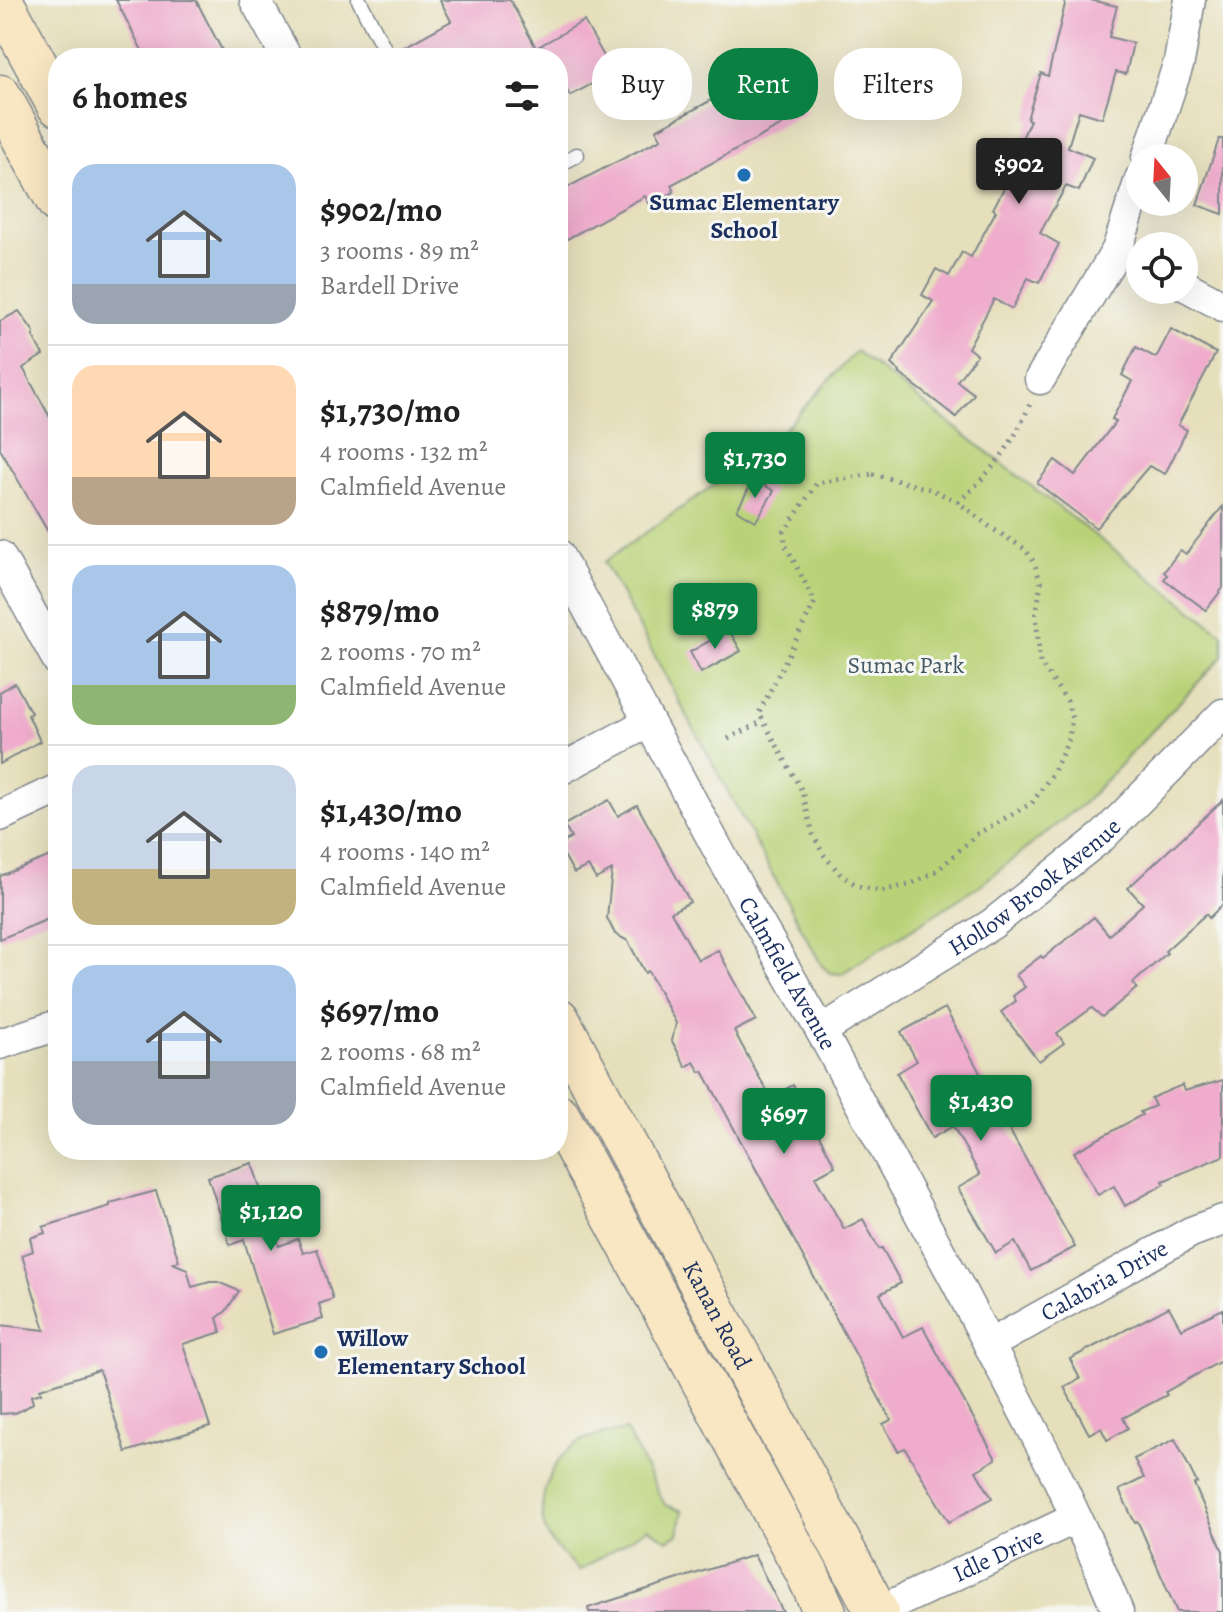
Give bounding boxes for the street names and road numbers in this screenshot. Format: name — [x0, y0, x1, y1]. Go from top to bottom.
street label: Hollow Brook Avenue — [942, 811, 1128, 963]
street label: Calmfield Avenue — [731, 891, 844, 1056]
street label: Calabria Drive — [1035, 1232, 1174, 1329]
street label: Kanan Road — [675, 1255, 759, 1375]
street label: Idle Drive — [948, 1520, 1049, 1590]

